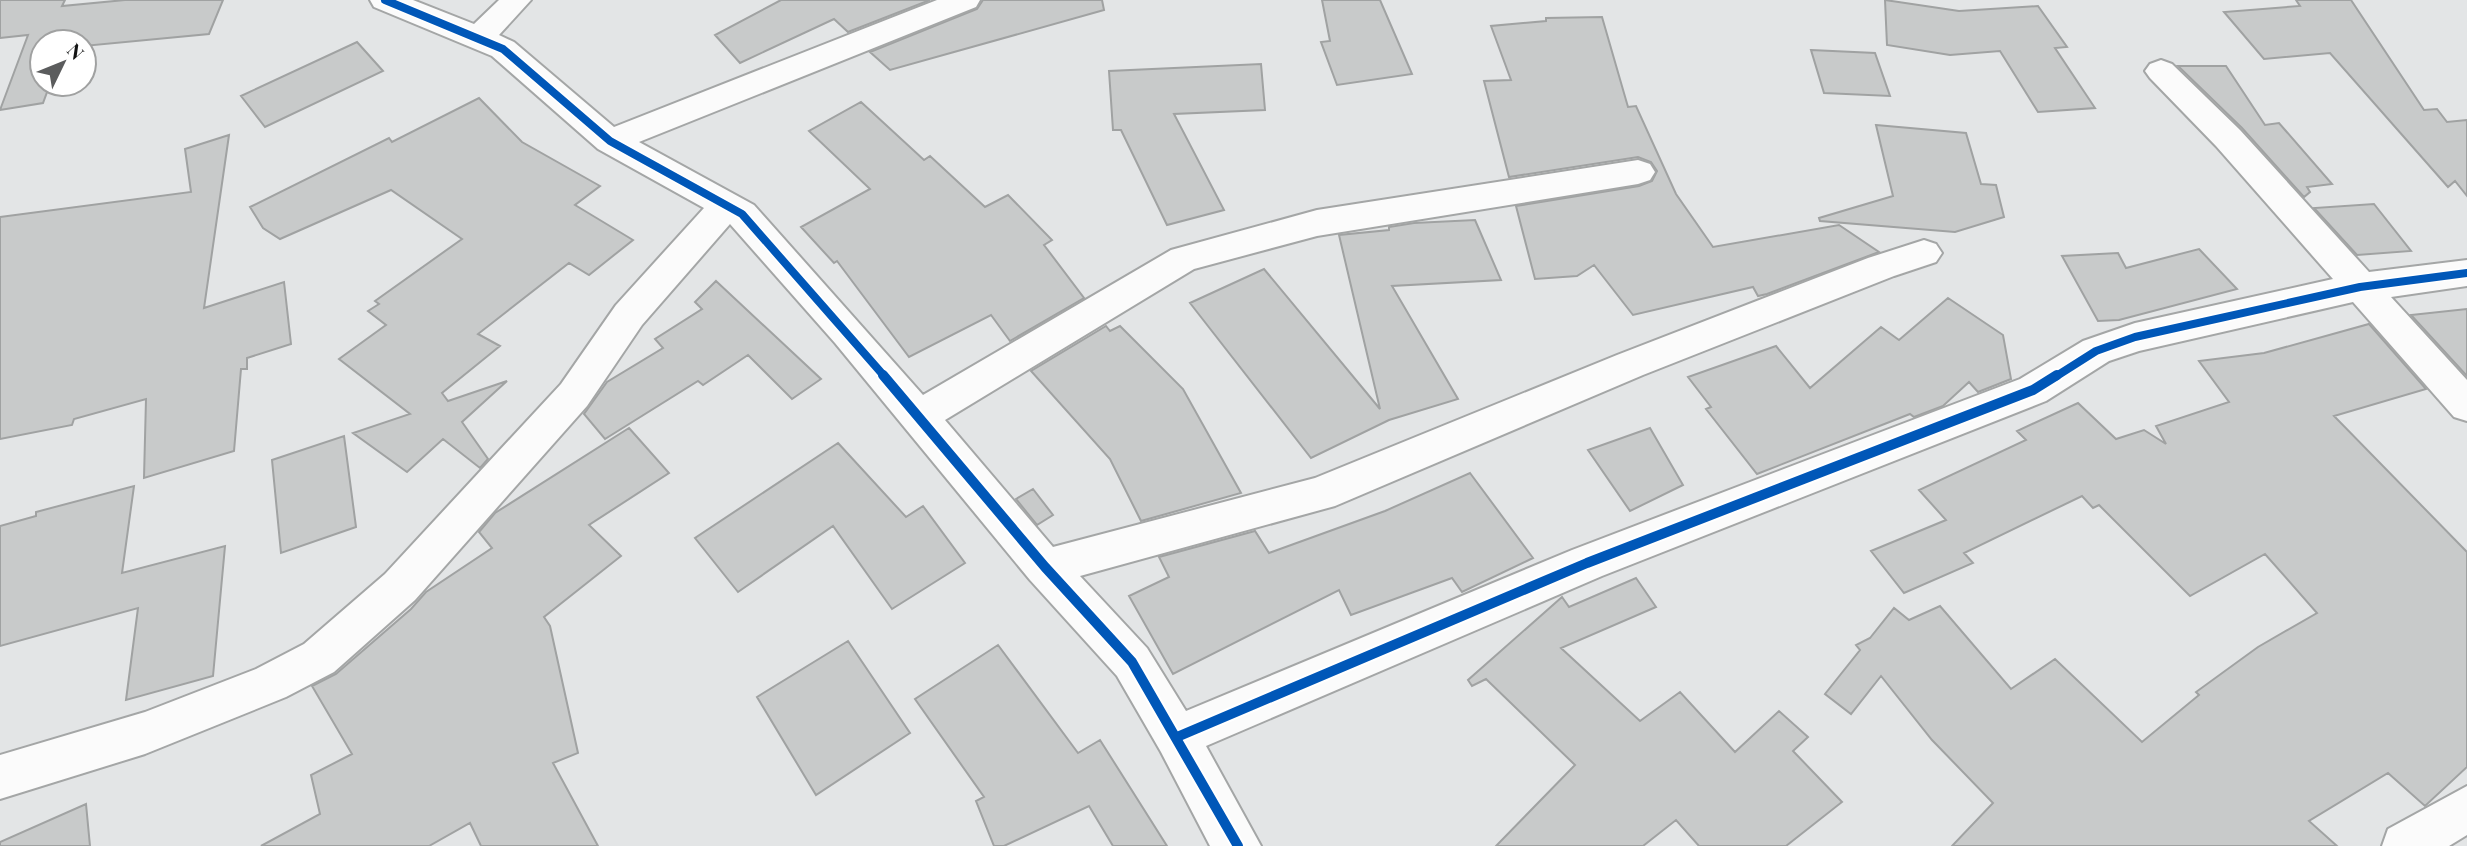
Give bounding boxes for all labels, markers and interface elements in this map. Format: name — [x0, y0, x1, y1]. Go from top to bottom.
north arrow — [28, 28, 98, 98]
text: N — [62, 37, 91, 65]

